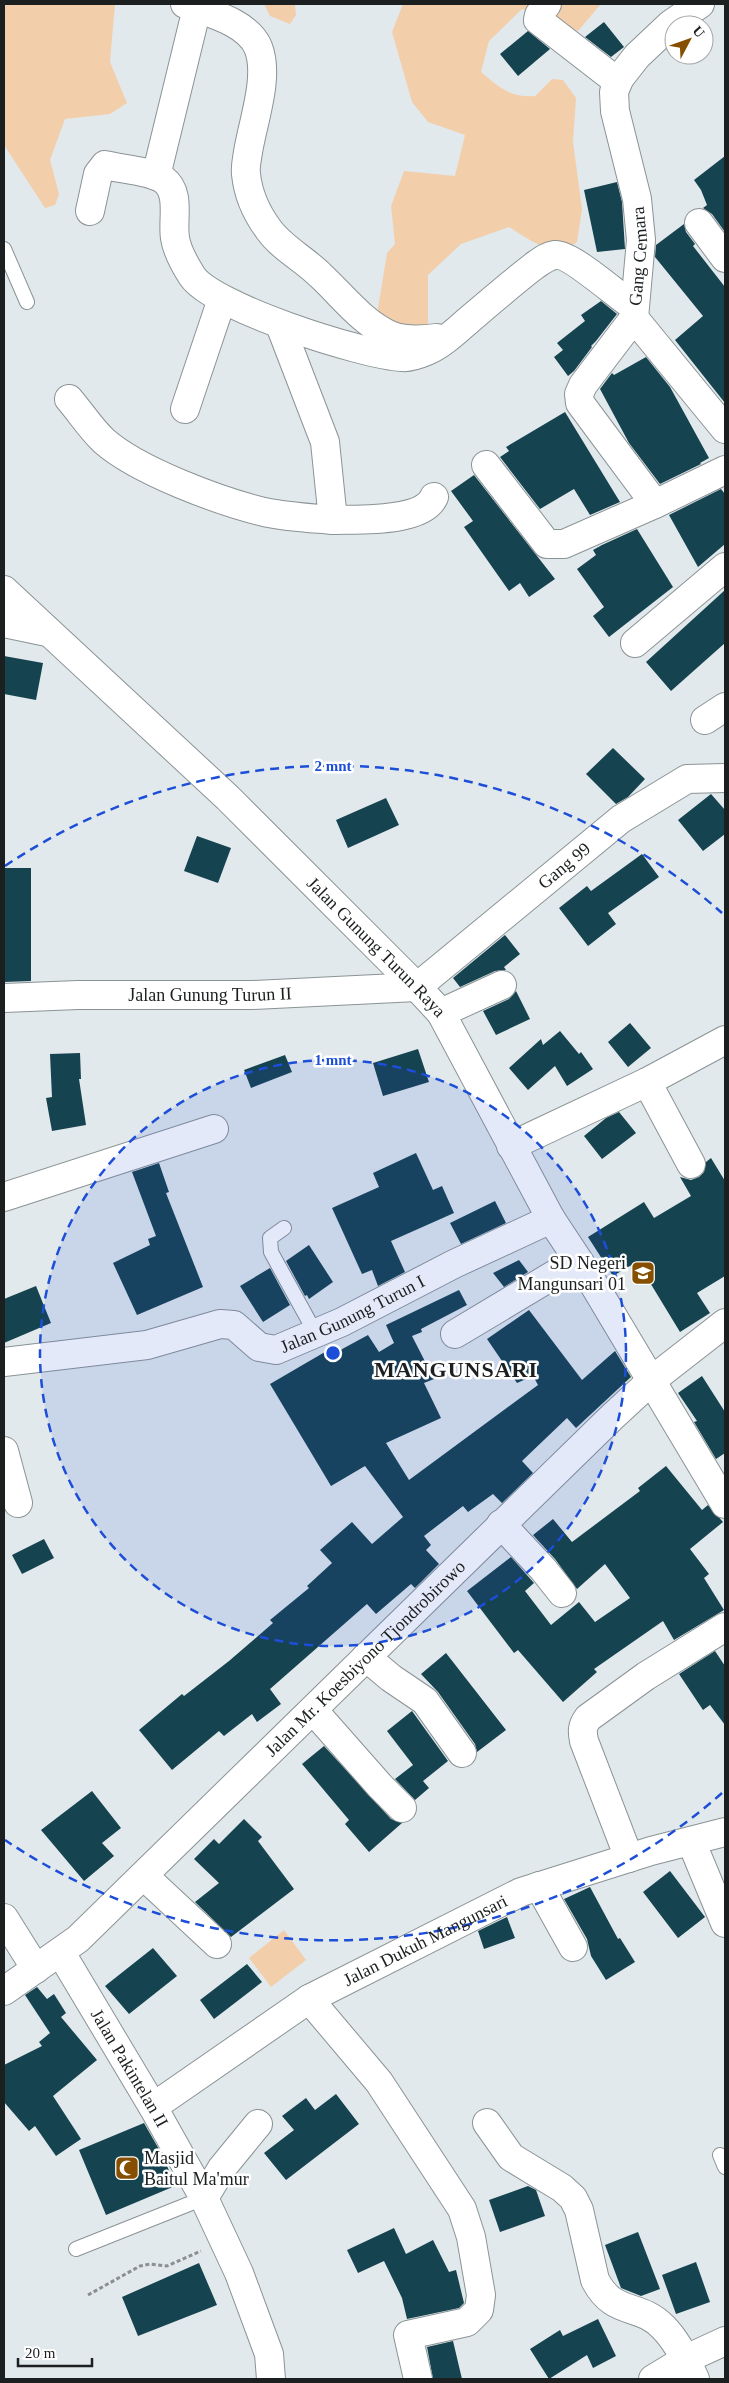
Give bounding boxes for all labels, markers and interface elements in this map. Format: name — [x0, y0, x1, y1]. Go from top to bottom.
north arrow — [664, 15, 714, 65]
text: U — [689, 23, 707, 41]
street label: Gang Cemara — [625, 206, 651, 307]
text: 2 mnt — [314, 758, 352, 774]
street label: Gang 99 — [534, 838, 594, 893]
street label: Jalan Gunung Turun Raya — [303, 873, 450, 1021]
street label: Jalan Gunung Turun II — [128, 983, 292, 1005]
text: 1 mnt — [314, 1052, 352, 1068]
place label: SD Negeri Mangunsari 01 — [518, 1253, 626, 1294]
school or university icon: SD Negeri Mangunsari 01 — [630, 1260, 656, 1286]
street label: Jalan Gunung Turun I — [277, 1271, 428, 1357]
centre of rings — [324, 1344, 342, 1362]
district label: MANGUNSARI — [374, 1357, 538, 1382]
street label: Jalan Mr. Koesbiyono Tjondrobirowo — [261, 1556, 469, 1760]
street label: Jalan Dukuh Mangunsari — [340, 1891, 511, 1990]
street label: Jalan Pakintelan II — [87, 2005, 172, 2131]
place label: Masjid Baitul Ma'mur — [144, 2148, 249, 2189]
mosque icon: Masjid Baitul Ma'mur — [114, 2155, 140, 2181]
scale bar — [18, 2336, 91, 2368]
text: 20 m — [25, 2345, 56, 2361]

